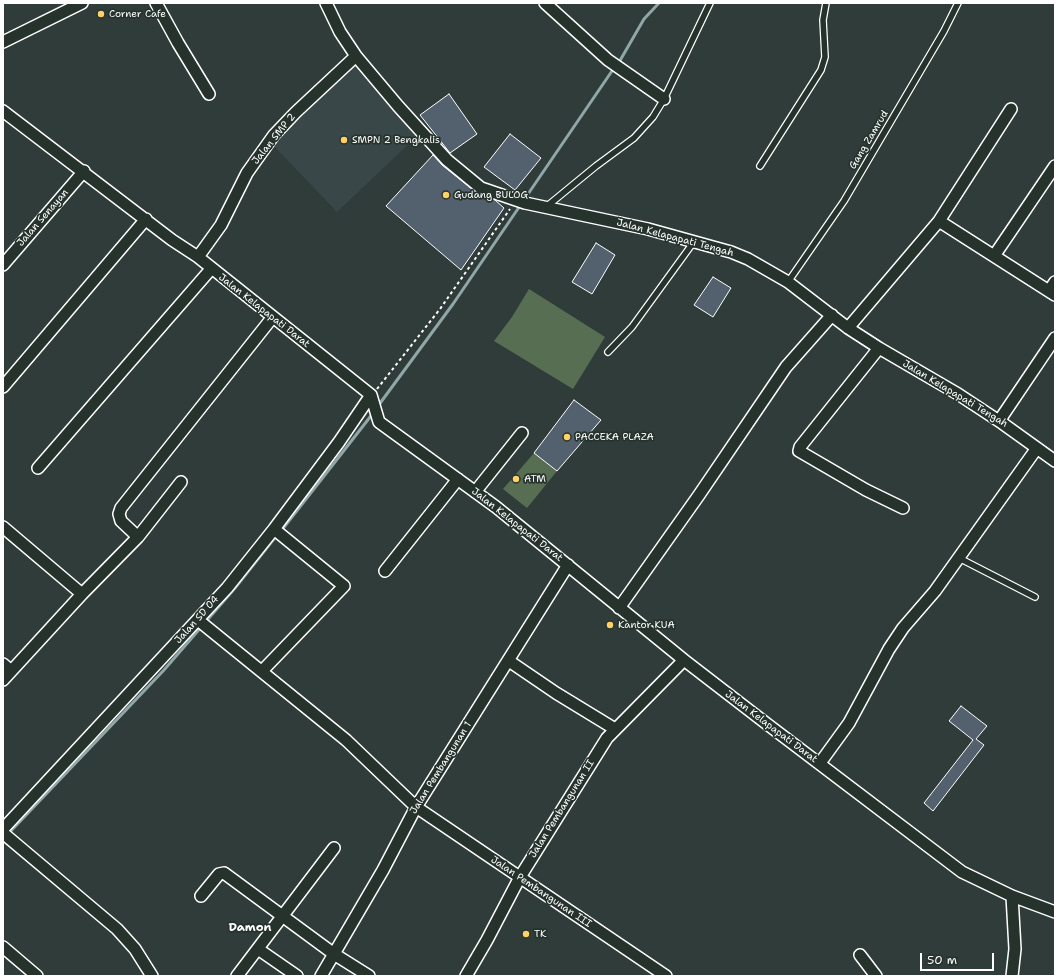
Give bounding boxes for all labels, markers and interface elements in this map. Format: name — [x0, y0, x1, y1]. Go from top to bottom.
place label: Corner Cafe — [109, 8, 166, 20]
marker: Corner Cafe — [96, 9, 106, 19]
street label: Gang Zamrud — [847, 108, 891, 172]
street label: Jalan SMP 2 — [250, 111, 298, 167]
place label: SMPN 2 Bengkalis — [352, 134, 440, 146]
marker: SMPN 2 Bengkalis — [339, 135, 349, 145]
street label: Jalan Senayan — [15, 187, 71, 249]
place label: Gudang BULOG — [454, 189, 528, 201]
marker: Gudang BULOG — [441, 190, 451, 200]
street label: Jalan Kelapapati Tengah — [615, 217, 735, 259]
street label: Jalan Kelapapati Darat — [216, 272, 312, 350]
street label: Jalan Kelapapati Tengah — [900, 358, 1010, 430]
place label: PACCEKA PLAZA — [575, 431, 654, 443]
marker: PACCEKA PLAZA — [562, 432, 572, 442]
place label: ATM — [524, 473, 546, 485]
marker: ATM — [511, 474, 521, 484]
street label: Jalan Kelapapati Darat — [469, 486, 565, 564]
street label: Jalan SD 04 — [172, 594, 222, 646]
place label: Kantor KUA — [618, 619, 675, 631]
marker: Kantor KUA — [605, 620, 615, 630]
street label: Jalan Kelapapati Darat — [722, 688, 820, 766]
street label: Jalan Pembangunan 1 — [408, 720, 474, 816]
street label: Jalan Pembangunan II — [527, 758, 597, 860]
street label: Jalan Pembangunan III — [488, 854, 594, 930]
district label: Damon — [228, 921, 272, 935]
place label: TK — [534, 928, 546, 940]
marker: TK — [521, 929, 531, 939]
scale bar — [922, 945, 996, 971]
text: 50 m — [927, 952, 957, 968]

